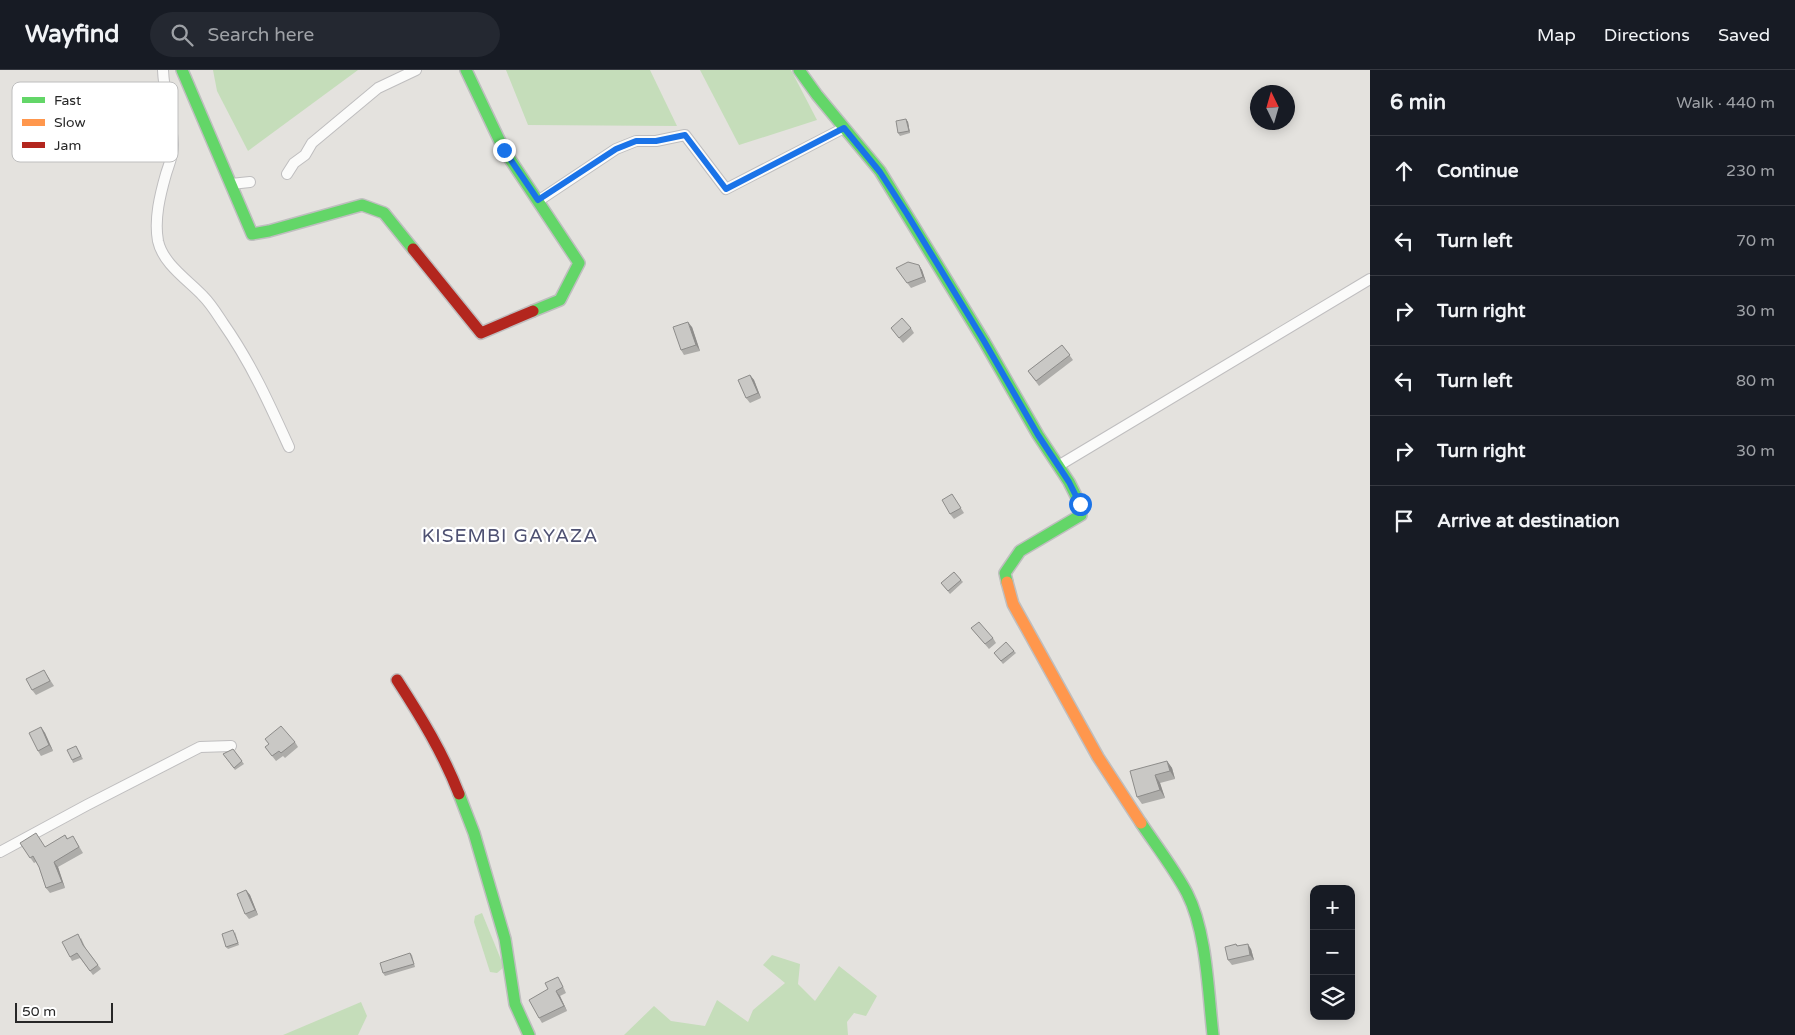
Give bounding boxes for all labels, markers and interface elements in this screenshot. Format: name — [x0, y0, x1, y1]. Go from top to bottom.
search box — [150, 12, 500, 57]
text: Wayfind — [25, 20, 120, 49]
icon: search — [168, 21, 196, 49]
text: Search here — [208, 24, 314, 46]
text: Map — [1537, 24, 1576, 46]
text: Directions — [1604, 24, 1690, 46]
text: Saved — [1718, 24, 1770, 46]
legend — [12, 82, 178, 162]
north arrow — [1250, 85, 1295, 130]
text: 6 min — [1390, 90, 1446, 115]
text: Fast — [54, 92, 82, 109]
text: Walk · 440 m — [1676, 93, 1775, 113]
text: Slow — [54, 114, 86, 131]
text: Jam — [54, 137, 81, 154]
route end — [493, 139, 516, 162]
icon: ahead — [1390, 157, 1418, 185]
text: Continue — [1437, 160, 1519, 182]
text: 230 m — [1726, 161, 1775, 181]
icon: left — [1390, 227, 1418, 255]
text: Turn left — [1437, 230, 1513, 252]
text: 70 m — [1736, 231, 1775, 251]
icon: right — [1390, 297, 1418, 325]
text: Turn right — [1437, 300, 1525, 322]
text: 30 m — [1736, 301, 1775, 321]
icon: left — [1390, 367, 1418, 395]
text: Turn left — [1437, 370, 1513, 392]
text: 80 m — [1736, 371, 1775, 391]
icon: right — [1390, 437, 1418, 465]
text: Turn right — [1437, 440, 1525, 462]
text: 30 m — [1736, 441, 1775, 461]
route start — [1069, 493, 1092, 516]
icon: arrive — [1390, 507, 1418, 535]
text: Arrive at destination — [1437, 510, 1620, 532]
district label: KISEMBI GAYAZA — [422, 525, 598, 547]
map controls — [1310, 885, 1355, 1020]
button: + — [1310, 885, 1355, 930]
button: − — [1310, 930, 1355, 975]
button: layers — [1310, 975, 1355, 1020]
scale bar — [15, 1000, 112, 1023]
text: 50 m — [22, 1003, 56, 1020]

